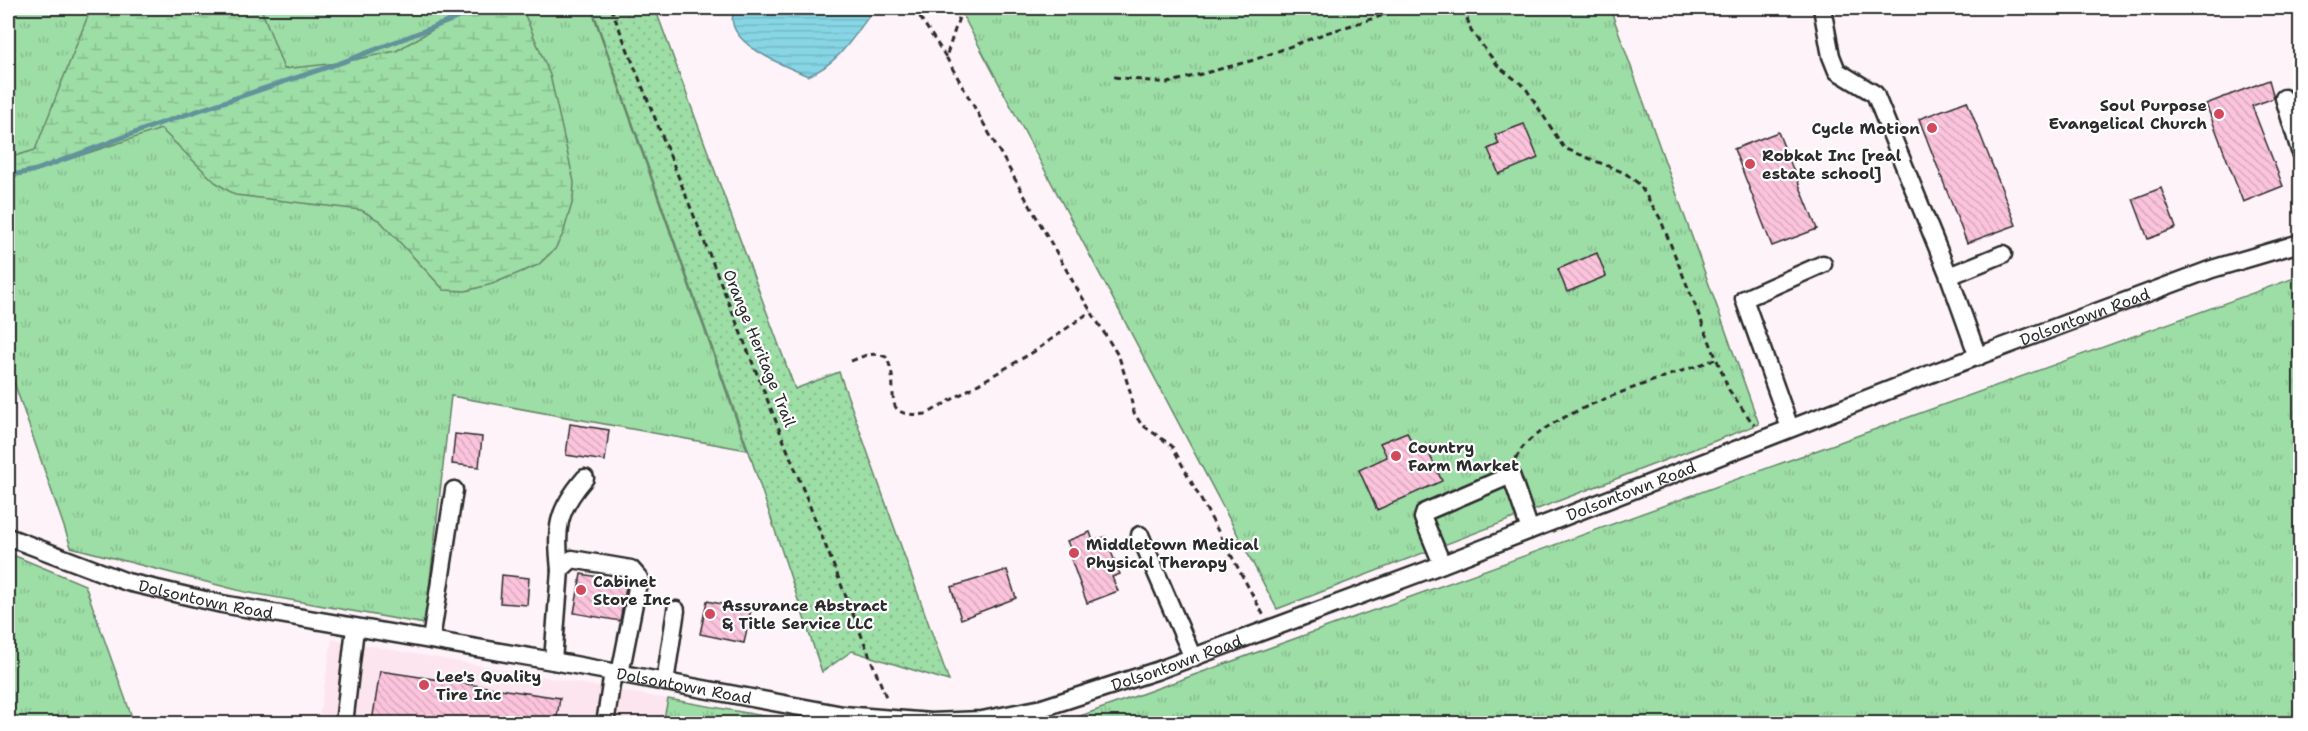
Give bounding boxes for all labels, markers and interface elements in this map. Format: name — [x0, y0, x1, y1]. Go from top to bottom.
place label: Soul Purpose Evangelical Church — [2049, 95, 2207, 134]
marker: Soul Purpose Evangelical Church — [2212, 107, 2226, 121]
place label: Cycle Motion — [1812, 118, 1920, 139]
marker: Cycle Motion — [1925, 121, 1939, 135]
place label: Robkat Inc [real estate school] — [1762, 145, 1902, 184]
marker: Robkat Inc [real estate school] — [1743, 157, 1757, 171]
street label: Orange Heritage Trail — [718, 266, 801, 430]
street label: Dolsontown Road — [2017, 283, 2153, 351]
place label: Country Farm Market — [1408, 437, 1519, 476]
marker: Country Farm Market — [1389, 449, 1403, 463]
street label: Dolsontown Road — [1563, 456, 1699, 526]
place label: Middletown Medical Physical Therapy — [1086, 534, 1259, 573]
marker: Middletown Medical Physical Therapy — [1067, 546, 1081, 560]
place label: Cabinet Store Inc — [593, 571, 671, 610]
street label: Dolsontown Road — [136, 575, 275, 624]
marker: Cabinet Store Inc — [574, 583, 588, 597]
place label: Assurance Abstract & Title Service LLC — [722, 595, 888, 634]
marker: Assurance Abstract & Title Service LLC — [703, 607, 717, 621]
street label: Dolsontown Road — [1109, 630, 1245, 696]
street label: Dolsontown Road — [615, 663, 753, 709]
place label: Lee's Quality Tire Inc — [436, 666, 541, 705]
marker: Lee's Quality Tire Inc — [417, 678, 431, 692]

